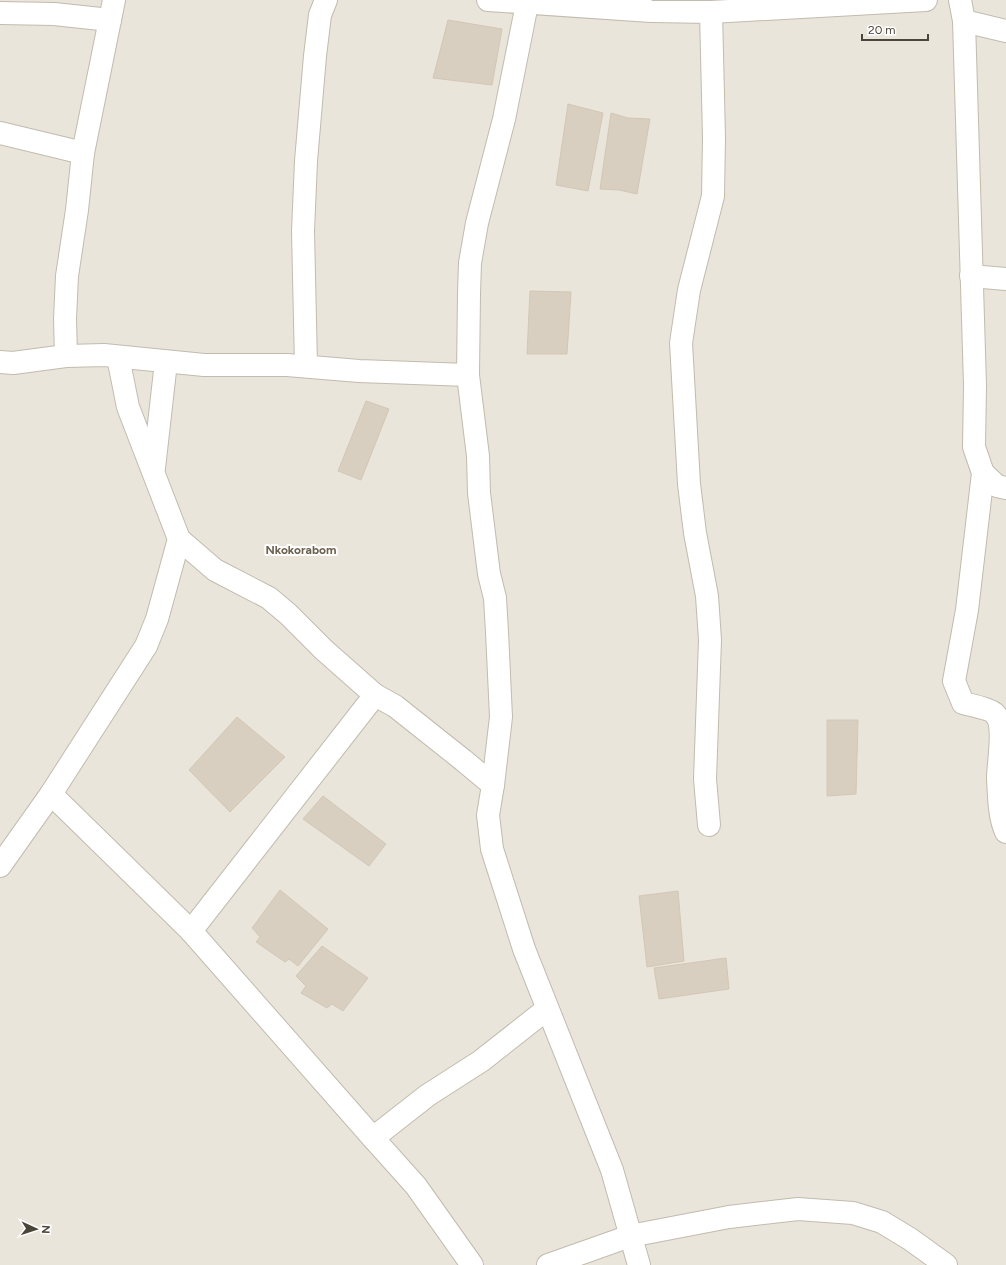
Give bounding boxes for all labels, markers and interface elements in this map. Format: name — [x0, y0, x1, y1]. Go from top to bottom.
scale bar — [862, 16, 928, 42]
text: 20 m — [868, 23, 896, 37]
district label: Nkokorabom — [265, 543, 337, 557]
north arrow — [16, 1209, 56, 1249]
text: N — [39, 1225, 52, 1234]

